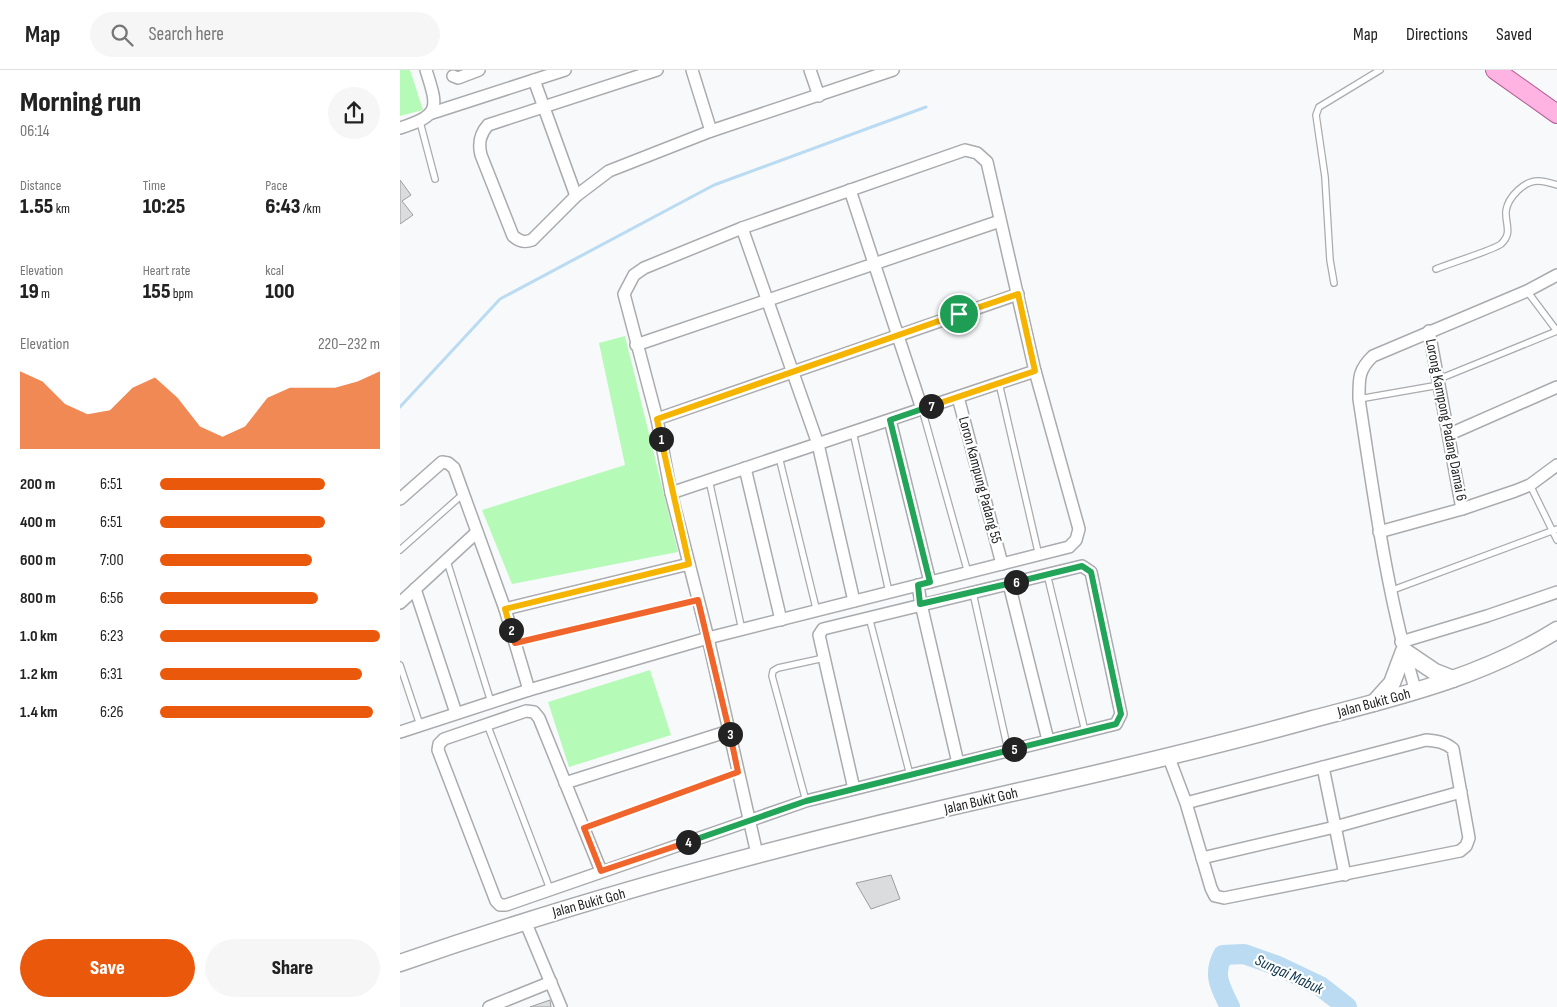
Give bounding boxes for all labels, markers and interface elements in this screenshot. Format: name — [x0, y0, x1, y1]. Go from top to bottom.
search box — [90, 12, 440, 57]
text: Map — [25, 20, 60, 49]
icon: search — [108, 21, 136, 49]
text: Search here — [148, 23, 224, 46]
text: Map — [1353, 24, 1378, 45]
text: Directions — [1406, 24, 1468, 45]
text: Saved — [1496, 24, 1532, 45]
text: Morning run — [20, 86, 141, 119]
button: share — [328, 87, 380, 139]
text: 06:14 — [20, 122, 49, 141]
text: Distance — [20, 177, 61, 194]
text: Time — [143, 177, 166, 194]
text: Pace — [265, 177, 288, 194]
text: 1.55 — [20, 194, 53, 219]
text: 10:25 — [143, 194, 185, 219]
text: 6:43 — [265, 194, 301, 219]
text: km — [53, 200, 70, 217]
text: /km — [301, 200, 321, 217]
text: Elevation — [20, 262, 63, 279]
text: Heart rate — [143, 262, 190, 279]
text: kcal — [265, 262, 284, 279]
text: 19 — [20, 279, 39, 304]
text: 155 — [143, 279, 170, 304]
text: 100 — [265, 279, 295, 304]
text: m — [39, 285, 50, 302]
text: bpm — [170, 285, 193, 302]
pin — [938, 293, 980, 335]
icon: arrive — [945, 300, 973, 328]
text: Elevation — [20, 335, 69, 354]
text: 220–232 m — [318, 335, 380, 354]
street label: Lorong Kampong Padang Damai 6 — [1421, 337, 1471, 503]
pin: 7 — [918, 394, 944, 418]
text: 7 — [928, 398, 935, 415]
street label: Loron Kampung Padang 55 — [954, 414, 1006, 546]
pin: 1 — [648, 426, 674, 452]
text: 1 — [659, 431, 664, 448]
text: 200 m — [20, 475, 55, 494]
text: 6:51 — [100, 475, 122, 494]
text: 400 m — [20, 513, 56, 532]
text: 6:51 — [100, 513, 122, 532]
text: 600 m — [20, 551, 56, 570]
text: 7:00 — [100, 551, 124, 570]
pin: 6 — [1004, 570, 1028, 594]
text: 6 — [1013, 574, 1020, 591]
text: 800 m — [20, 589, 56, 608]
text: 6:56 — [100, 589, 123, 608]
pin: 2 — [498, 618, 524, 642]
text: 2 — [508, 622, 515, 639]
text: 1.0 km — [20, 627, 57, 646]
text: 6:23 — [100, 627, 123, 646]
text: 1.2 km — [20, 665, 58, 684]
text: 6:31 — [100, 665, 122, 684]
street label: Jalan Bukit Goh — [1334, 684, 1413, 722]
text: 1.4 km — [20, 703, 58, 722]
text: 6:26 — [100, 703, 124, 722]
pin: 3 — [718, 722, 742, 746]
text: 3 — [727, 726, 734, 743]
pin: 5 — [1002, 736, 1026, 762]
text: 5 — [1011, 741, 1018, 758]
street label: Jalan Bukit Goh — [941, 783, 1020, 819]
pin: 4 — [676, 830, 700, 854]
text: 4 — [685, 834, 692, 851]
street label: Jalan Bukit Goh — [549, 884, 628, 922]
button: Save — [20, 939, 195, 997]
button: Share — [205, 939, 380, 997]
water label: Sungai Mabuk — [1252, 951, 1327, 1000]

